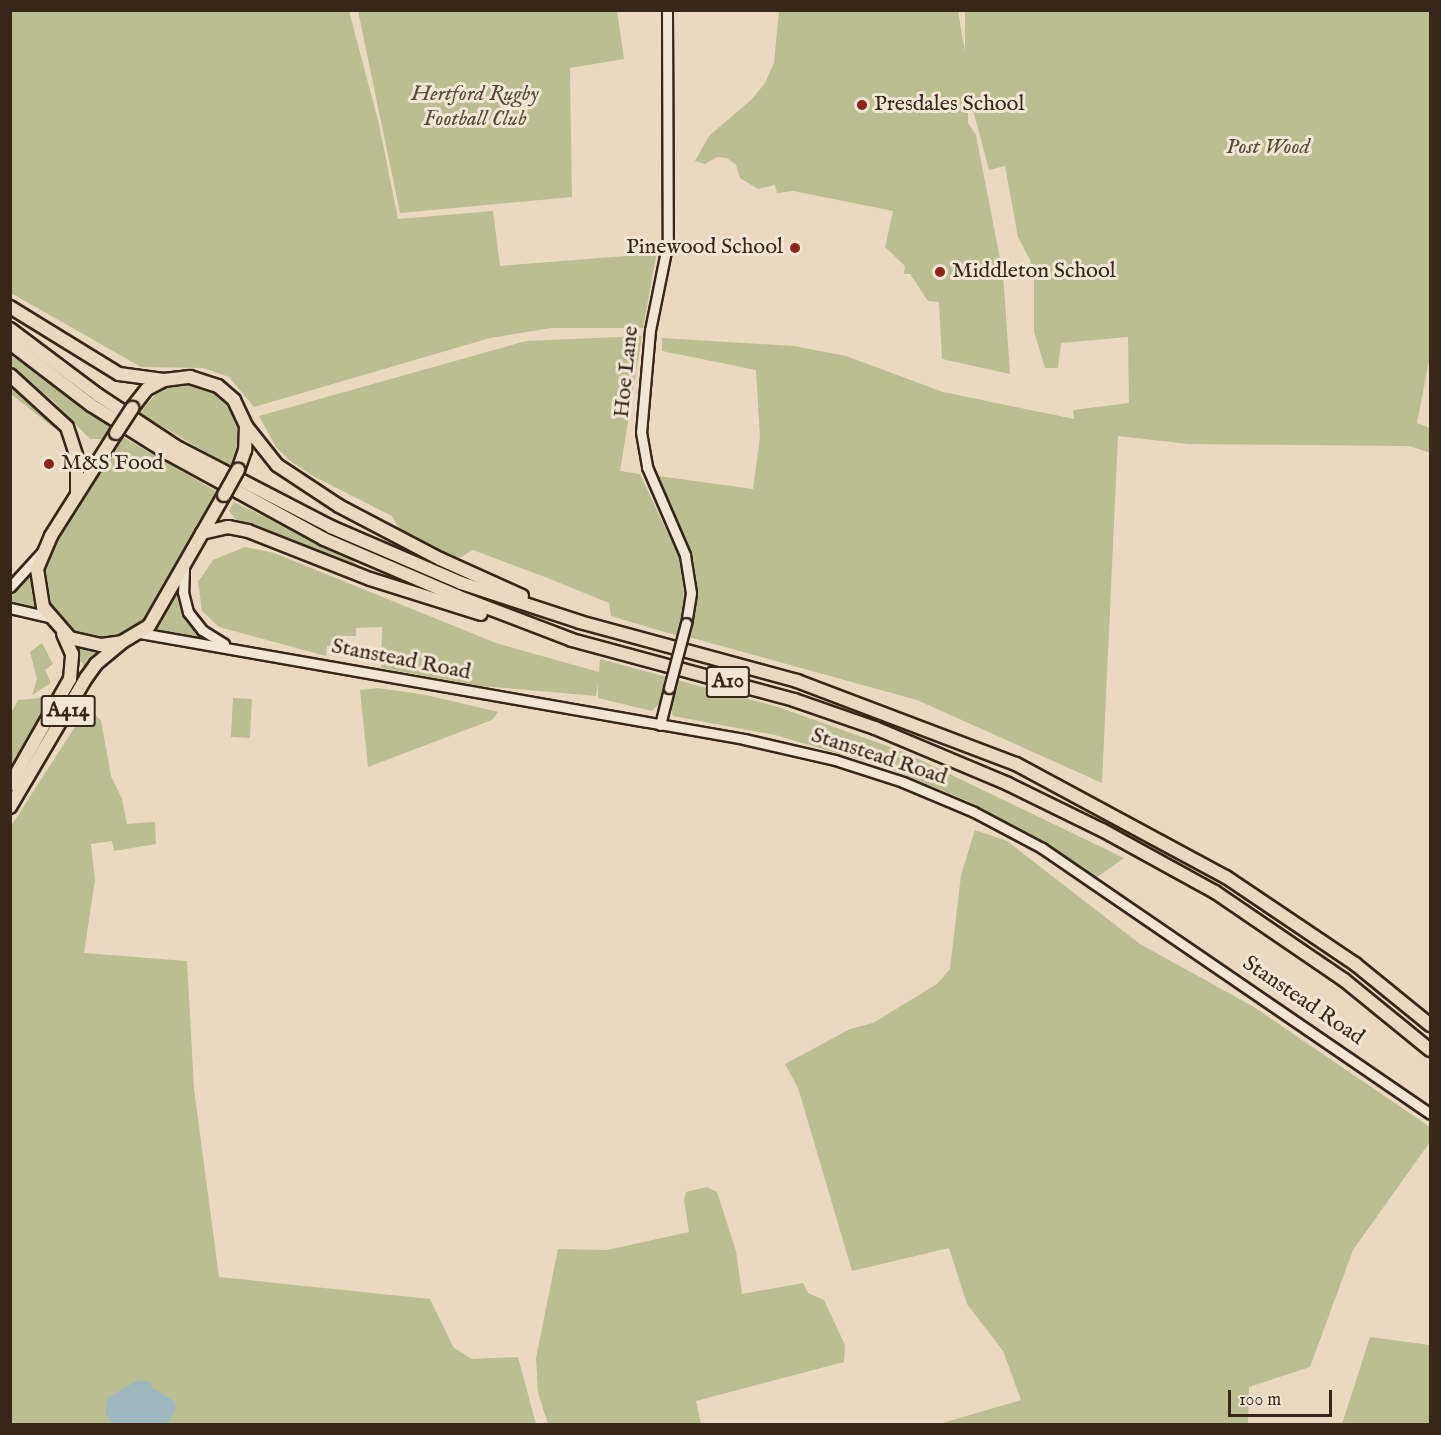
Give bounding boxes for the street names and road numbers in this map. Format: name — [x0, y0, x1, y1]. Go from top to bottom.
street label: Hoe Lane — [609, 325, 645, 419]
street label: Stanstead Road — [329, 634, 473, 686]
road number: A10 — [706, 664, 750, 700]
road number: A414 — [40, 693, 97, 729]
street label: Stanstead Road — [808, 723, 950, 791]
street label: Stanstead Road — [1237, 951, 1369, 1051]

